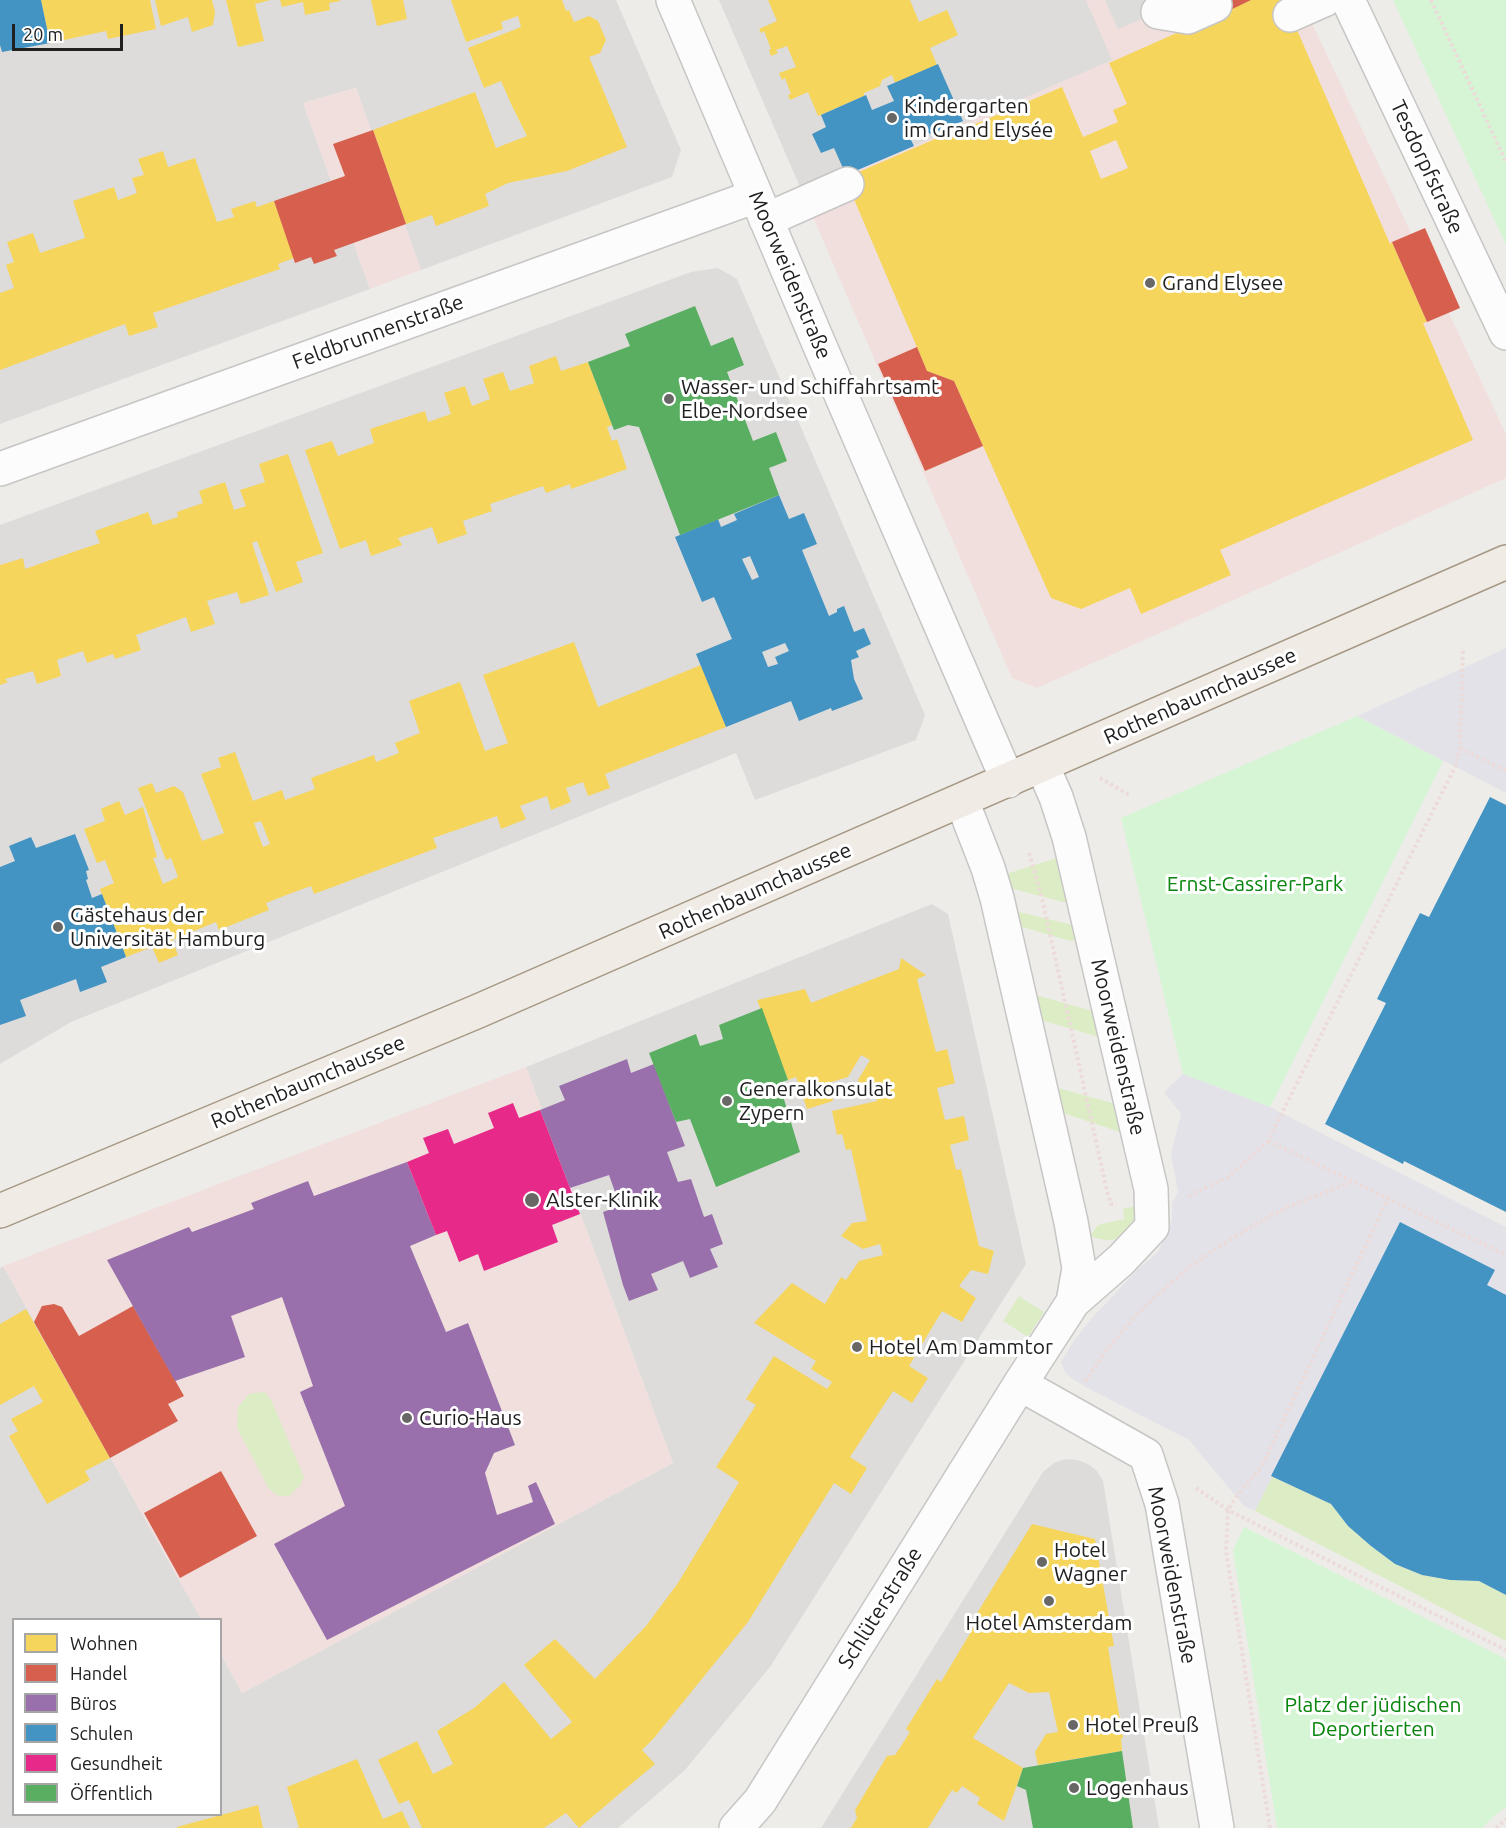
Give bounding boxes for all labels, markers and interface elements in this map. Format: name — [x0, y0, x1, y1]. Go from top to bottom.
scale bar — [15, 12, 126, 50]
text: 20 m — [23, 24, 63, 44]
place label: Kindergarten im Grand Elysée — [904, 93, 1053, 143]
street label: Tesdorpfstraße — [1385, 96, 1469, 238]
marker: Kindergarten im Grand Elysée — [885, 111, 899, 125]
street label: Moorweidenstraße — [743, 187, 837, 363]
place label: Grand Elysee — [1162, 270, 1283, 296]
marker: Grand Elysee — [1143, 276, 1157, 290]
street label: Feldbrunnenstraße — [289, 289, 467, 375]
place label: Wasser- und Schiffahrtsamt Elbe-Nordsee — [681, 374, 939, 424]
marker: Wasser- und Schiffahrtsamt Elbe-Nordsee — [662, 392, 676, 406]
street label: Rothenbaumchaussee — [1100, 642, 1300, 750]
street label: Rothenbaumchaussee — [655, 837, 855, 945]
park label: Ernst-Cassirer-Park — [1167, 871, 1343, 897]
place label: Gästehaus der Universität Hamburg — [70, 902, 265, 952]
marker: Gästehaus der Universität Hamburg — [51, 920, 65, 934]
street label: Moorweidenstraße — [1085, 956, 1151, 1138]
street label: Rothenbaumchaussee — [207, 1030, 409, 1134]
place label: Generalkonsulat Zypern — [739, 1076, 892, 1126]
marker: Generalkonsulat Zypern — [720, 1094, 734, 1108]
place label: Alster-Klinik — [546, 1187, 659, 1213]
marker: Alster-Klinik — [523, 1191, 541, 1209]
place label: Hotel Am Dammtor — [869, 1334, 1053, 1360]
marker: Hotel Am Dammtor — [850, 1340, 864, 1354]
place label: Curio-Haus — [419, 1405, 522, 1431]
marker: Curio-Haus — [400, 1411, 414, 1425]
street label: Moorweidenstraße — [1142, 1484, 1202, 1666]
place label: Hotel Wagner — [1054, 1537, 1127, 1587]
street label: Schlüterstraße — [833, 1543, 927, 1673]
marker: Hotel Wagner — [1035, 1555, 1049, 1569]
marker: Hotel Amsterdam — [1042, 1594, 1056, 1608]
place label: Hotel Amsterdam — [966, 1610, 1132, 1636]
legend — [12, 1618, 222, 1816]
text: Wohnen — [70, 1633, 138, 1653]
text: Handel — [70, 1663, 127, 1683]
park label: Platz der jüdischen Deportierten — [1284, 1692, 1462, 1742]
text: Büros — [70, 1693, 117, 1713]
place label: Hotel Preuß — [1085, 1712, 1199, 1738]
marker: Hotel Preuß — [1066, 1718, 1080, 1732]
text: Schulen — [70, 1723, 133, 1743]
text: Gesundheit — [70, 1753, 162, 1773]
place label: Logenhaus — [1086, 1775, 1189, 1801]
marker: Logenhaus — [1067, 1781, 1081, 1795]
text: Öffentlich — [70, 1783, 153, 1803]

